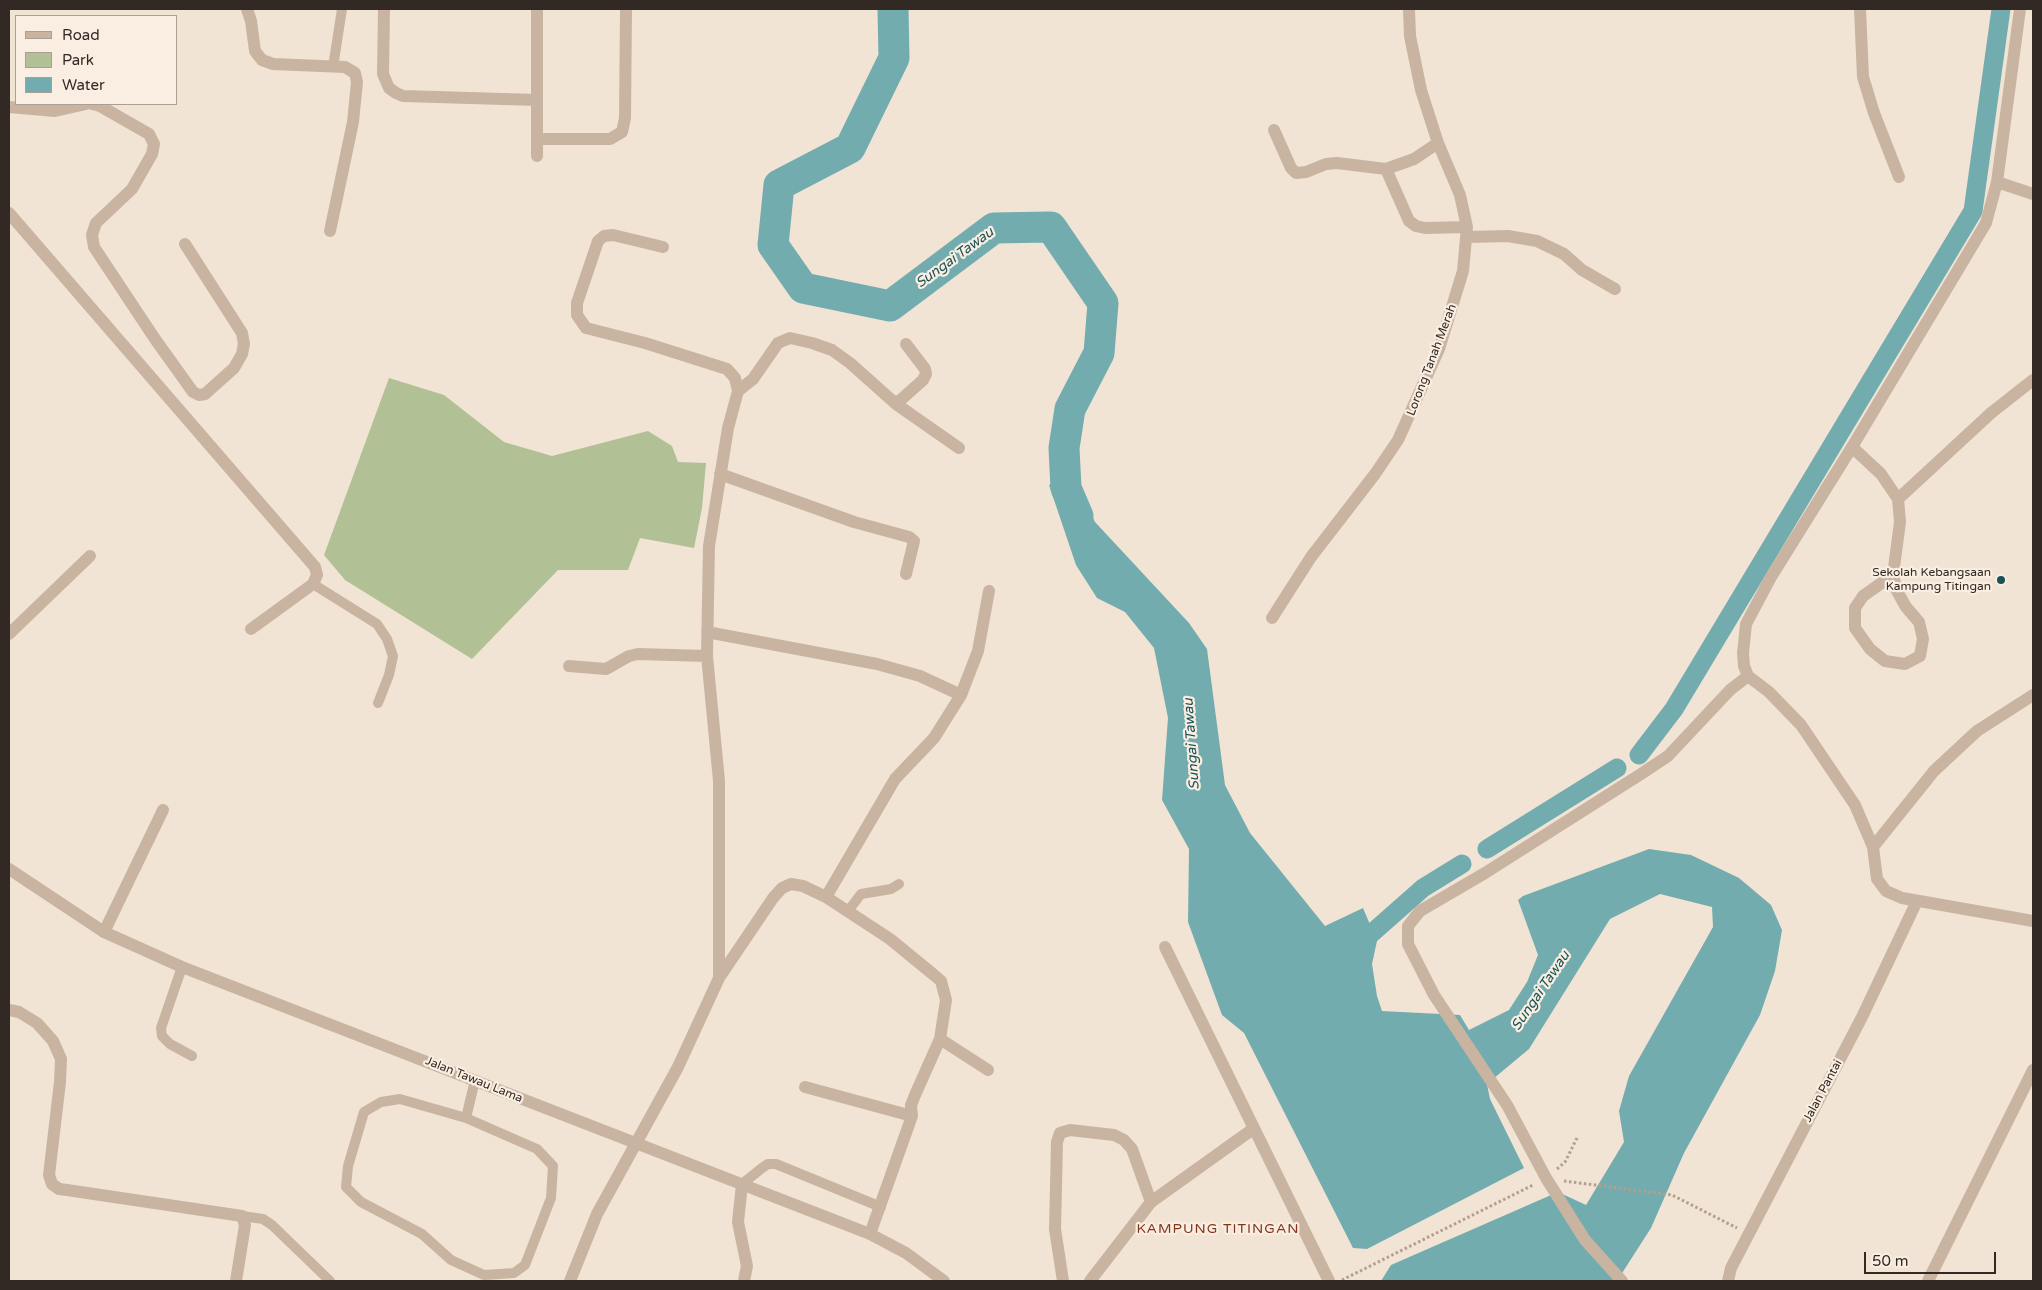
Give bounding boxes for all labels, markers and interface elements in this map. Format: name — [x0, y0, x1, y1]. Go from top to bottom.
legend — [15, 15, 178, 105]
text: Road — [62, 26, 100, 44]
text: Park — [62, 51, 94, 69]
text: Water — [62, 76, 105, 94]
water label: Sungai Tawau — [913, 224, 997, 292]
street label: Lorong Tanah Merah — [1404, 302, 1460, 418]
place label: Sekolah Kebangsaan Kampung Titingan — [1872, 566, 1991, 594]
marker: Sekolah Kebangsaan Kampung Titingan — [1995, 574, 2007, 586]
water label: Sungai Tawau — [1180, 698, 1204, 790]
water label: Sungai Tawau — [1508, 948, 1574, 1034]
street label: Jalan Tawau Lama — [423, 1054, 525, 1106]
street label: Jalan Pantai — [1801, 1057, 1845, 1125]
district label: KAMPUNG TITINGAN — [1134, 1221, 1302, 1237]
scale bar — [1867, 1242, 2000, 1274]
text: 50 m — [1872, 1252, 1909, 1270]

